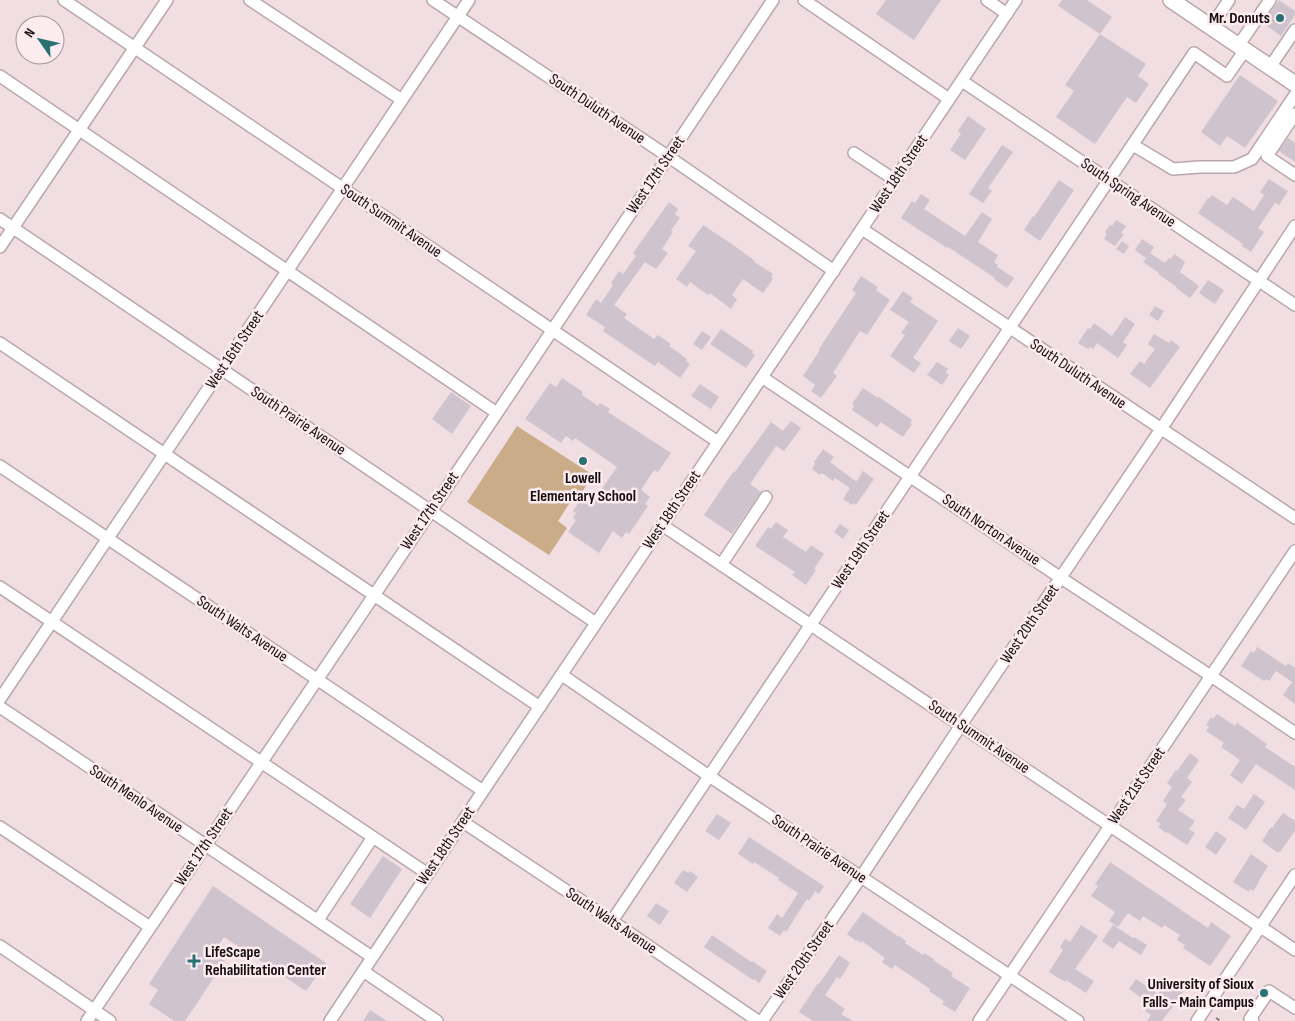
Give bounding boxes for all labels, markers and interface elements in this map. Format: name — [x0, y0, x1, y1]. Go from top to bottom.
place label: Mr. Donuts — [1209, 9, 1270, 28]
marker: Mr. Donuts — [1274, 12, 1286, 24]
north arrow — [15, 15, 65, 65]
text: N — [20, 25, 39, 41]
street label: South Duluth Avenue — [545, 70, 649, 148]
street label: West 18th Street — [866, 131, 932, 217]
street label: West 17th Street — [623, 132, 689, 218]
street label: South Spring Avenue — [1077, 154, 1179, 232]
street label: South Summit Avenue — [337, 180, 445, 262]
street label: West 16th Street — [202, 307, 268, 393]
street label: South Duluth Avenue — [1026, 335, 1130, 413]
street label: South Prairie Avenue — [247, 382, 349, 460]
marker: Lowell Elementary School — [577, 455, 589, 467]
street label: West 18th Street — [639, 467, 705, 553]
street label: West 17th Street — [397, 468, 463, 554]
place label: Lowell Elementary School — [530, 469, 636, 506]
street label: South Norton Avenue — [938, 490, 1044, 570]
street label: West 19th Street — [828, 507, 894, 593]
street label: West 20th Street — [997, 581, 1064, 667]
street label: South Walts Avenue — [193, 592, 291, 666]
street label: South Summit Avenue — [925, 696, 1033, 778]
street label: West 21st Street — [1104, 744, 1170, 828]
street label: South Menlo Avenue — [86, 761, 186, 837]
street label: West 18th Street — [413, 803, 479, 889]
street label: West 17th Street — [171, 804, 237, 890]
street label: South Prairie Avenue — [768, 810, 870, 888]
street label: South Walts Avenue — [562, 884, 660, 958]
street label: West 20th Street — [770, 917, 838, 1003]
place label: LifeScape Rehabilitation Center — [205, 943, 326, 980]
marker: LifeScape Rehabilitation Center — [187, 954, 201, 968]
place label: University of Sioux Falls - Main Campus — [1143, 975, 1254, 1012]
marker: University of Sioux Falls - Main Campus — [1258, 987, 1270, 999]

